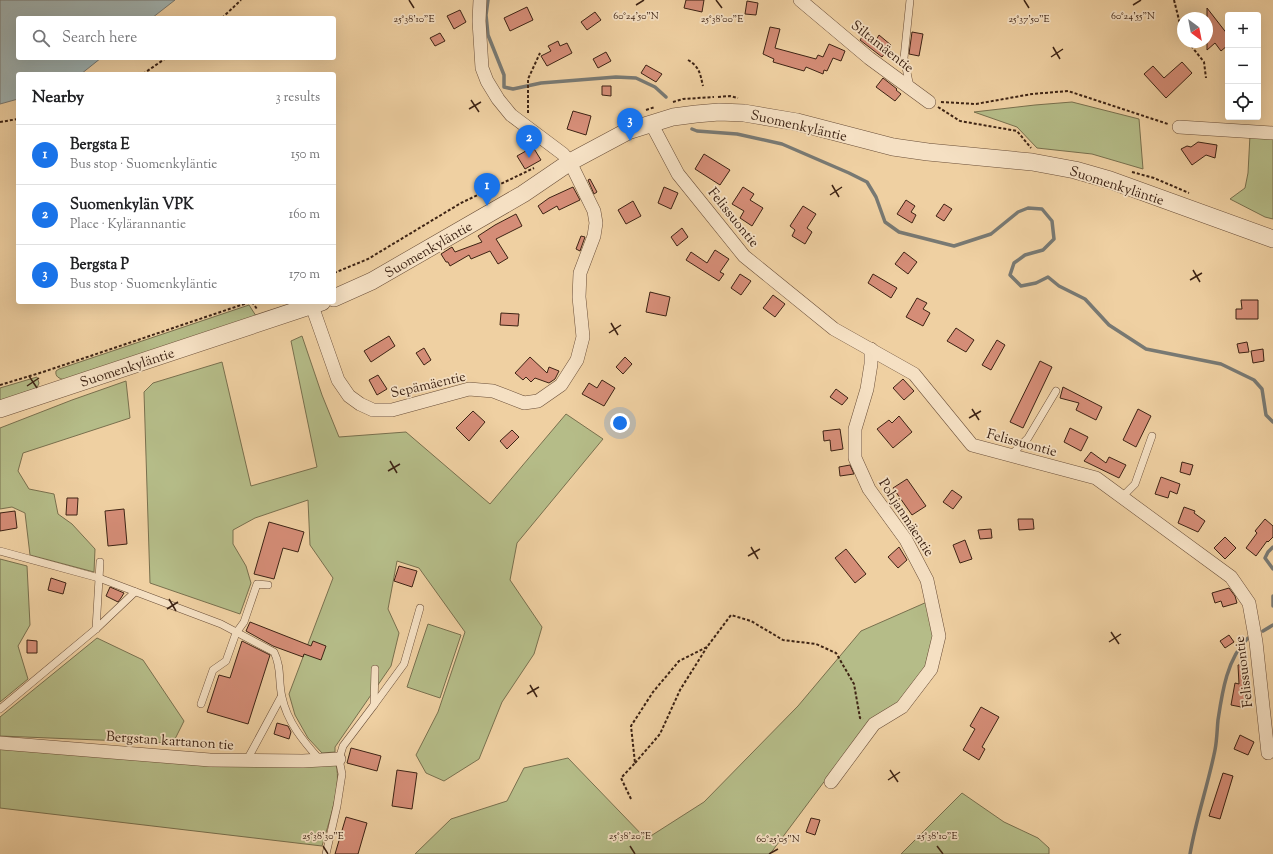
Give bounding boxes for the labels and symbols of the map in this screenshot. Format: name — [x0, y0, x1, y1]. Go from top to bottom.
text: 60°24'50"N — [613, 9, 659, 24]
text: 60°24'55"N — [1111, 9, 1155, 24]
text: 25°38'10"E — [394, 12, 435, 27]
text: 25°38'00"E — [701, 12, 743, 27]
text: 25°37'50"E — [1008, 12, 1050, 27]
north arrow — [1177, 12, 1213, 48]
street label: Siltamäentie — [846, 17, 917, 79]
street label: Suomenkyläntie — [748, 106, 849, 148]
pin: 3 — [617, 108, 643, 141]
pin: 2 — [516, 125, 542, 158]
street label: Suomenkyläntie — [1067, 162, 1166, 212]
pin: 1 — [474, 173, 500, 206]
street label: Felissuontie — [702, 184, 763, 253]
street label: Suomenkyläntie — [381, 218, 477, 284]
street label: Suomenkyläntie — [78, 344, 177, 394]
street label: Sepämäentie — [389, 368, 468, 404]
your location — [610, 413, 630, 433]
street label: Felissuontie — [984, 425, 1059, 463]
street label: Pohjanmäentie — [873, 475, 938, 561]
street label: Felissuontie — [1231, 635, 1259, 709]
street label: Bergstan kartanon tie — [105, 728, 234, 756]
text: 25°38'30"E — [302, 829, 344, 844]
text: 25°38'20"E — [609, 829, 651, 844]
text: 25°38'10"E — [917, 829, 958, 844]
text: 60°25'05"N — [756, 832, 800, 847]

